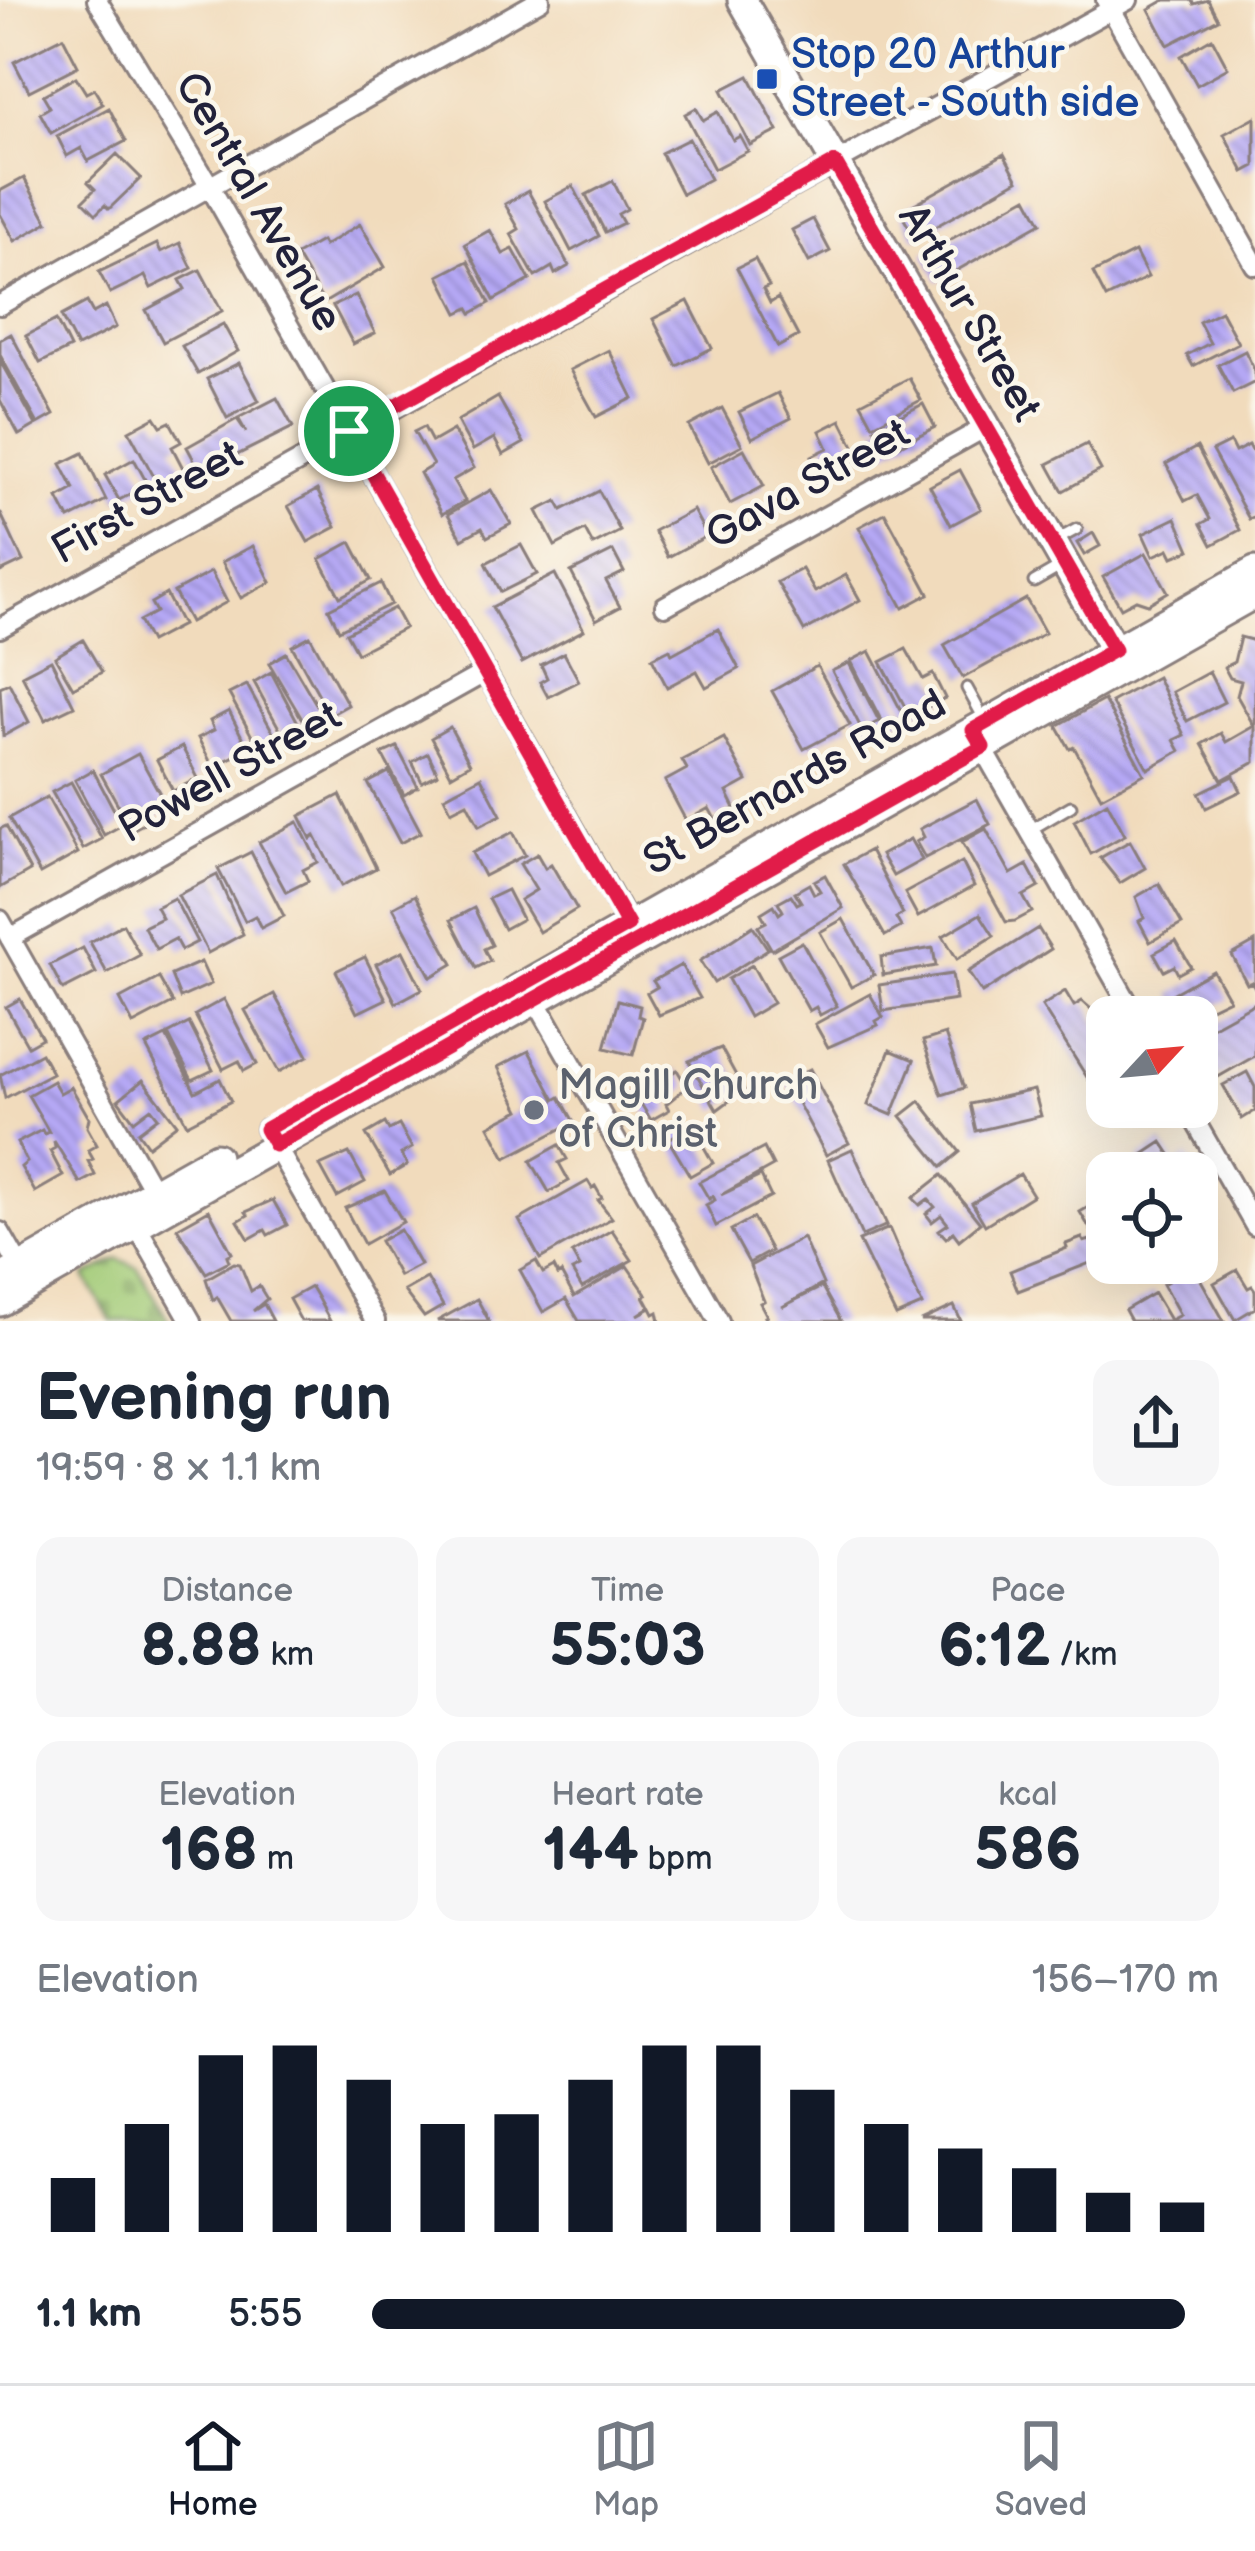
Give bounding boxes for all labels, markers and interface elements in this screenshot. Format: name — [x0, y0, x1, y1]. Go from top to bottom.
place label: Stop 20 Arthur Street - South side — [791, 30, 1139, 129]
street label: Central Avenue — [163, 63, 353, 341]
marker: Stop 20 Arthur Street - South side — [754, 66, 780, 92]
street label: Arthur Street — [887, 196, 1052, 430]
pin — [298, 380, 400, 482]
icon: arrive — [316, 398, 382, 464]
street label: Gava Street — [697, 408, 919, 562]
street label: First Street — [43, 430, 251, 576]
street label: St Bernards Road — [635, 679, 955, 887]
street label: Powell Street — [110, 691, 350, 855]
north arrow — [1086, 996, 1218, 1128]
map controls — [1086, 996, 1218, 1284]
place label: Magill Church of Christ — [558, 1061, 818, 1160]
marker: Magill Church of Christ — [521, 1097, 547, 1123]
button: locate — [1086, 1152, 1218, 1284]
text: Evening run — [36, 1360, 392, 1439]
button: share — [1093, 1360, 1219, 1486]
text: 19:59 · 8 × 1.1 km — [36, 1445, 321, 1492]
text: Distance — [161, 1571, 293, 1611]
text: Time — [591, 1571, 664, 1611]
text: Pace — [990, 1571, 1065, 1611]
text: 8.88 — [140, 1611, 262, 1683]
text: 55:03 — [549, 1611, 706, 1683]
text: 6:12 — [938, 1611, 1050, 1683]
text: km — [262, 1635, 314, 1675]
text: /km — [1050, 1635, 1117, 1675]
text: Elevation — [158, 1775, 296, 1815]
text: Heart rate — [551, 1775, 704, 1815]
text: kcal — [998, 1775, 1057, 1815]
text: 168 — [160, 1815, 258, 1887]
text: 144 — [543, 1815, 639, 1887]
text: 586 — [974, 1815, 1081, 1887]
text: m — [258, 1839, 294, 1879]
text: bpm — [639, 1839, 712, 1879]
text: Elevation — [36, 1957, 199, 2004]
text: 156–170 m — [1032, 1957, 1219, 2004]
text: 1.1 km — [36, 2291, 142, 2338]
text: 5:55 — [228, 2291, 303, 2338]
tab: Home — [168, 2413, 257, 2525]
tab: Map — [593, 2413, 659, 2525]
tab: Saved — [995, 2413, 1087, 2525]

